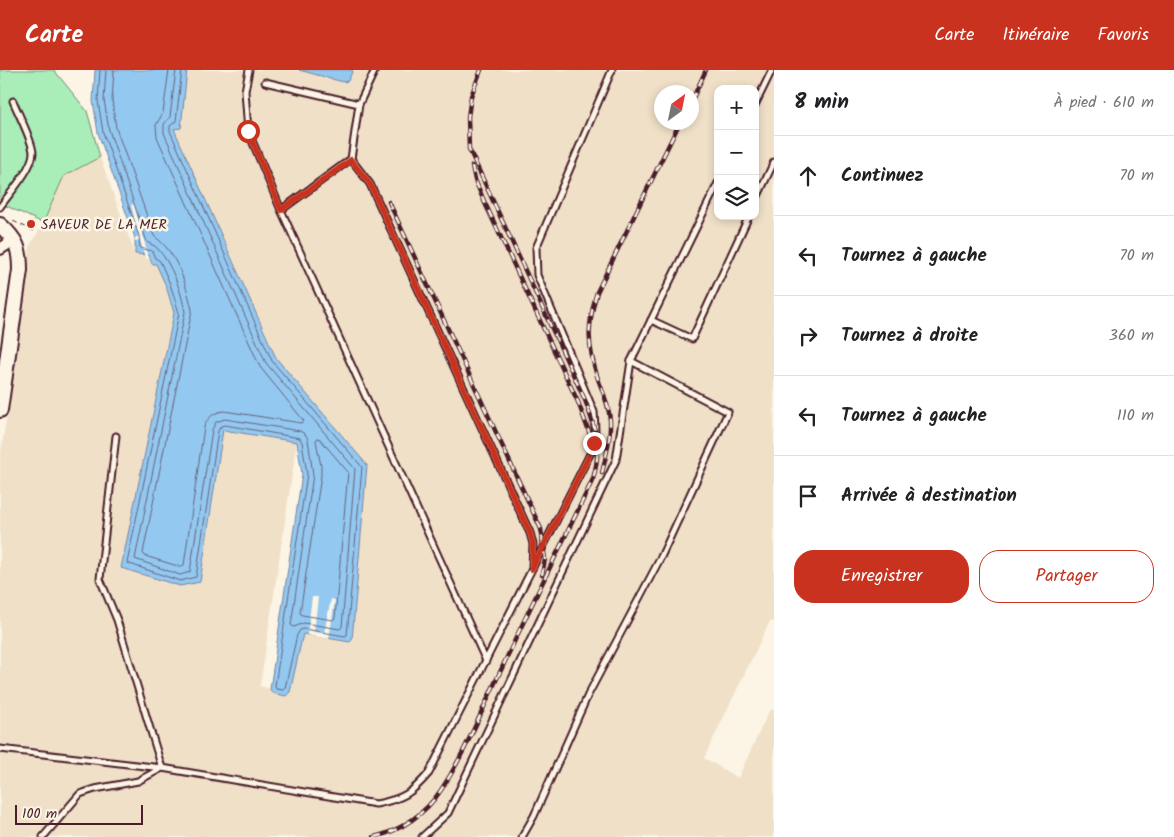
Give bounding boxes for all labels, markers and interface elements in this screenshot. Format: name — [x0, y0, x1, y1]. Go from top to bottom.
text: Carte — [25, 16, 83, 55]
text: Carte — [934, 21, 974, 50]
text: Itinéraire — [1002, 21, 1069, 50]
text: Favoris — [1097, 21, 1149, 50]
north arrow — [654, 85, 699, 130]
map controls — [714, 85, 759, 220]
button: + — [714, 85, 759, 130]
text: 8 min — [794, 86, 849, 119]
text: À pied · 610 m — [1054, 90, 1154, 115]
route start — [237, 120, 260, 143]
button: − — [714, 130, 759, 175]
text: Continuez — [841, 161, 924, 191]
icon: ahead — [794, 162, 822, 190]
text: 70 m — [1119, 163, 1154, 188]
button: layers — [714, 175, 759, 220]
place label: SAVEUR DE LA MER — [41, 214, 167, 236]
marker: SAVEUR DE LA MER — [25, 218, 37, 230]
text: Tournez à gauche — [841, 241, 987, 271]
icon: left — [794, 242, 822, 270]
text: 70 m — [1119, 243, 1154, 268]
text: Tournez à droite — [841, 321, 978, 351]
icon: right — [794, 322, 822, 350]
text: 360 m — [1109, 323, 1154, 348]
text: Tournez à gauche — [841, 401, 987, 431]
icon: left — [794, 402, 822, 430]
text: 110 m — [1117, 403, 1154, 428]
route end — [583, 432, 606, 455]
text: Arrivée à destination — [841, 481, 1017, 511]
icon: arrive — [794, 482, 822, 510]
button: Enregistrer — [794, 550, 969, 603]
button: Partager — [979, 550, 1154, 603]
scale bar — [15, 802, 142, 825]
text: 100 m — [22, 803, 57, 825]

